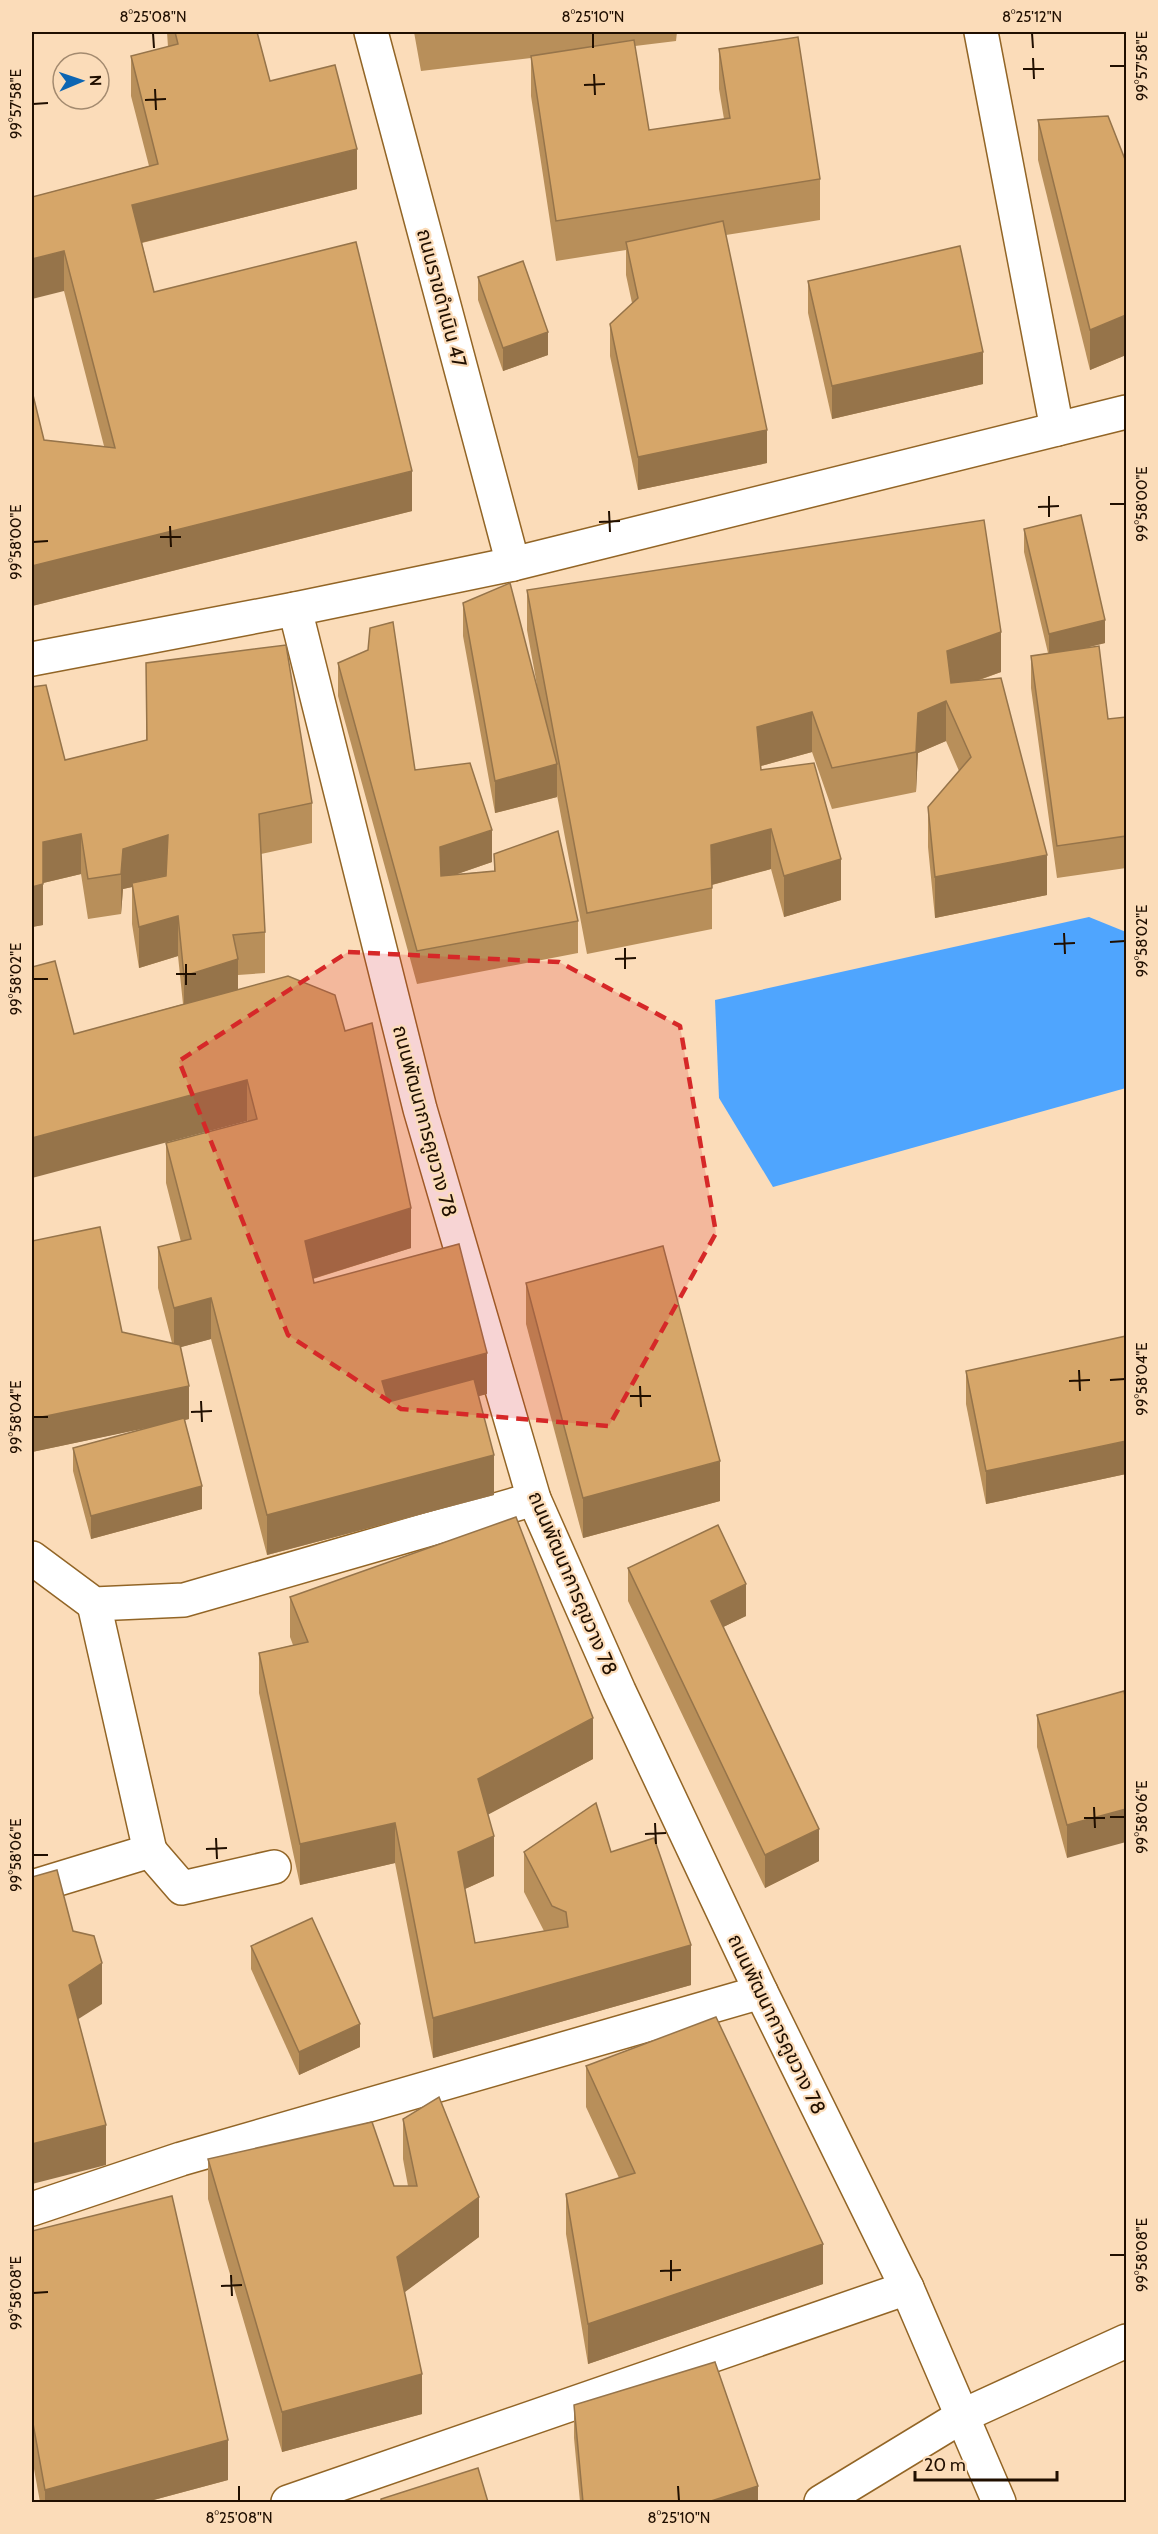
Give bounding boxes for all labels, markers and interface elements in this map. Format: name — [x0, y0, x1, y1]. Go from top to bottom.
text: 8°25'08"N — [120, 8, 186, 26]
text: 8°25'10"N — [562, 8, 624, 26]
text: 8°25'12"N — [1002, 8, 1062, 26]
text: 99°57'58"E — [1133, 31, 1151, 101]
north arrow — [51, 51, 111, 111]
text: 99°57'58"E — [7, 69, 25, 139]
text: N — [86, 75, 105, 86]
street label: ถนนราขดำเนิน 47 — [412, 226, 472, 370]
text: 99°58'00"E — [1133, 466, 1151, 542]
text: 99°58'00"E — [7, 504, 25, 580]
text: 99°58'02"E — [1133, 905, 1151, 977]
text: 99°58'02"E — [7, 943, 25, 1015]
street label: ถนนพัฒนาการคูขวาง 78 — [387, 1023, 462, 1220]
text: 99°58'04"E — [1133, 1342, 1151, 1416]
text: 99°58'04"E — [7, 1380, 25, 1454]
street label: ถนนพัฒนาการคูขวาง 78 — [522, 1487, 623, 1679]
text: 99°58'06"E — [1133, 1780, 1151, 1854]
text: 99°58'06"E — [7, 1818, 25, 1892]
street label: ถนนพัฒนาการคูขวาง 78 — [722, 1930, 831, 2118]
text: 99°58'08"E — [1133, 2218, 1151, 2292]
text: 99°58'08"E — [7, 2256, 25, 2330]
scale bar — [915, 2444, 1058, 2482]
text: 20 m — [924, 2454, 966, 2476]
text: 8°25'08"N — [206, 2509, 272, 2527]
text: 8°25'10"N — [648, 2509, 710, 2527]

